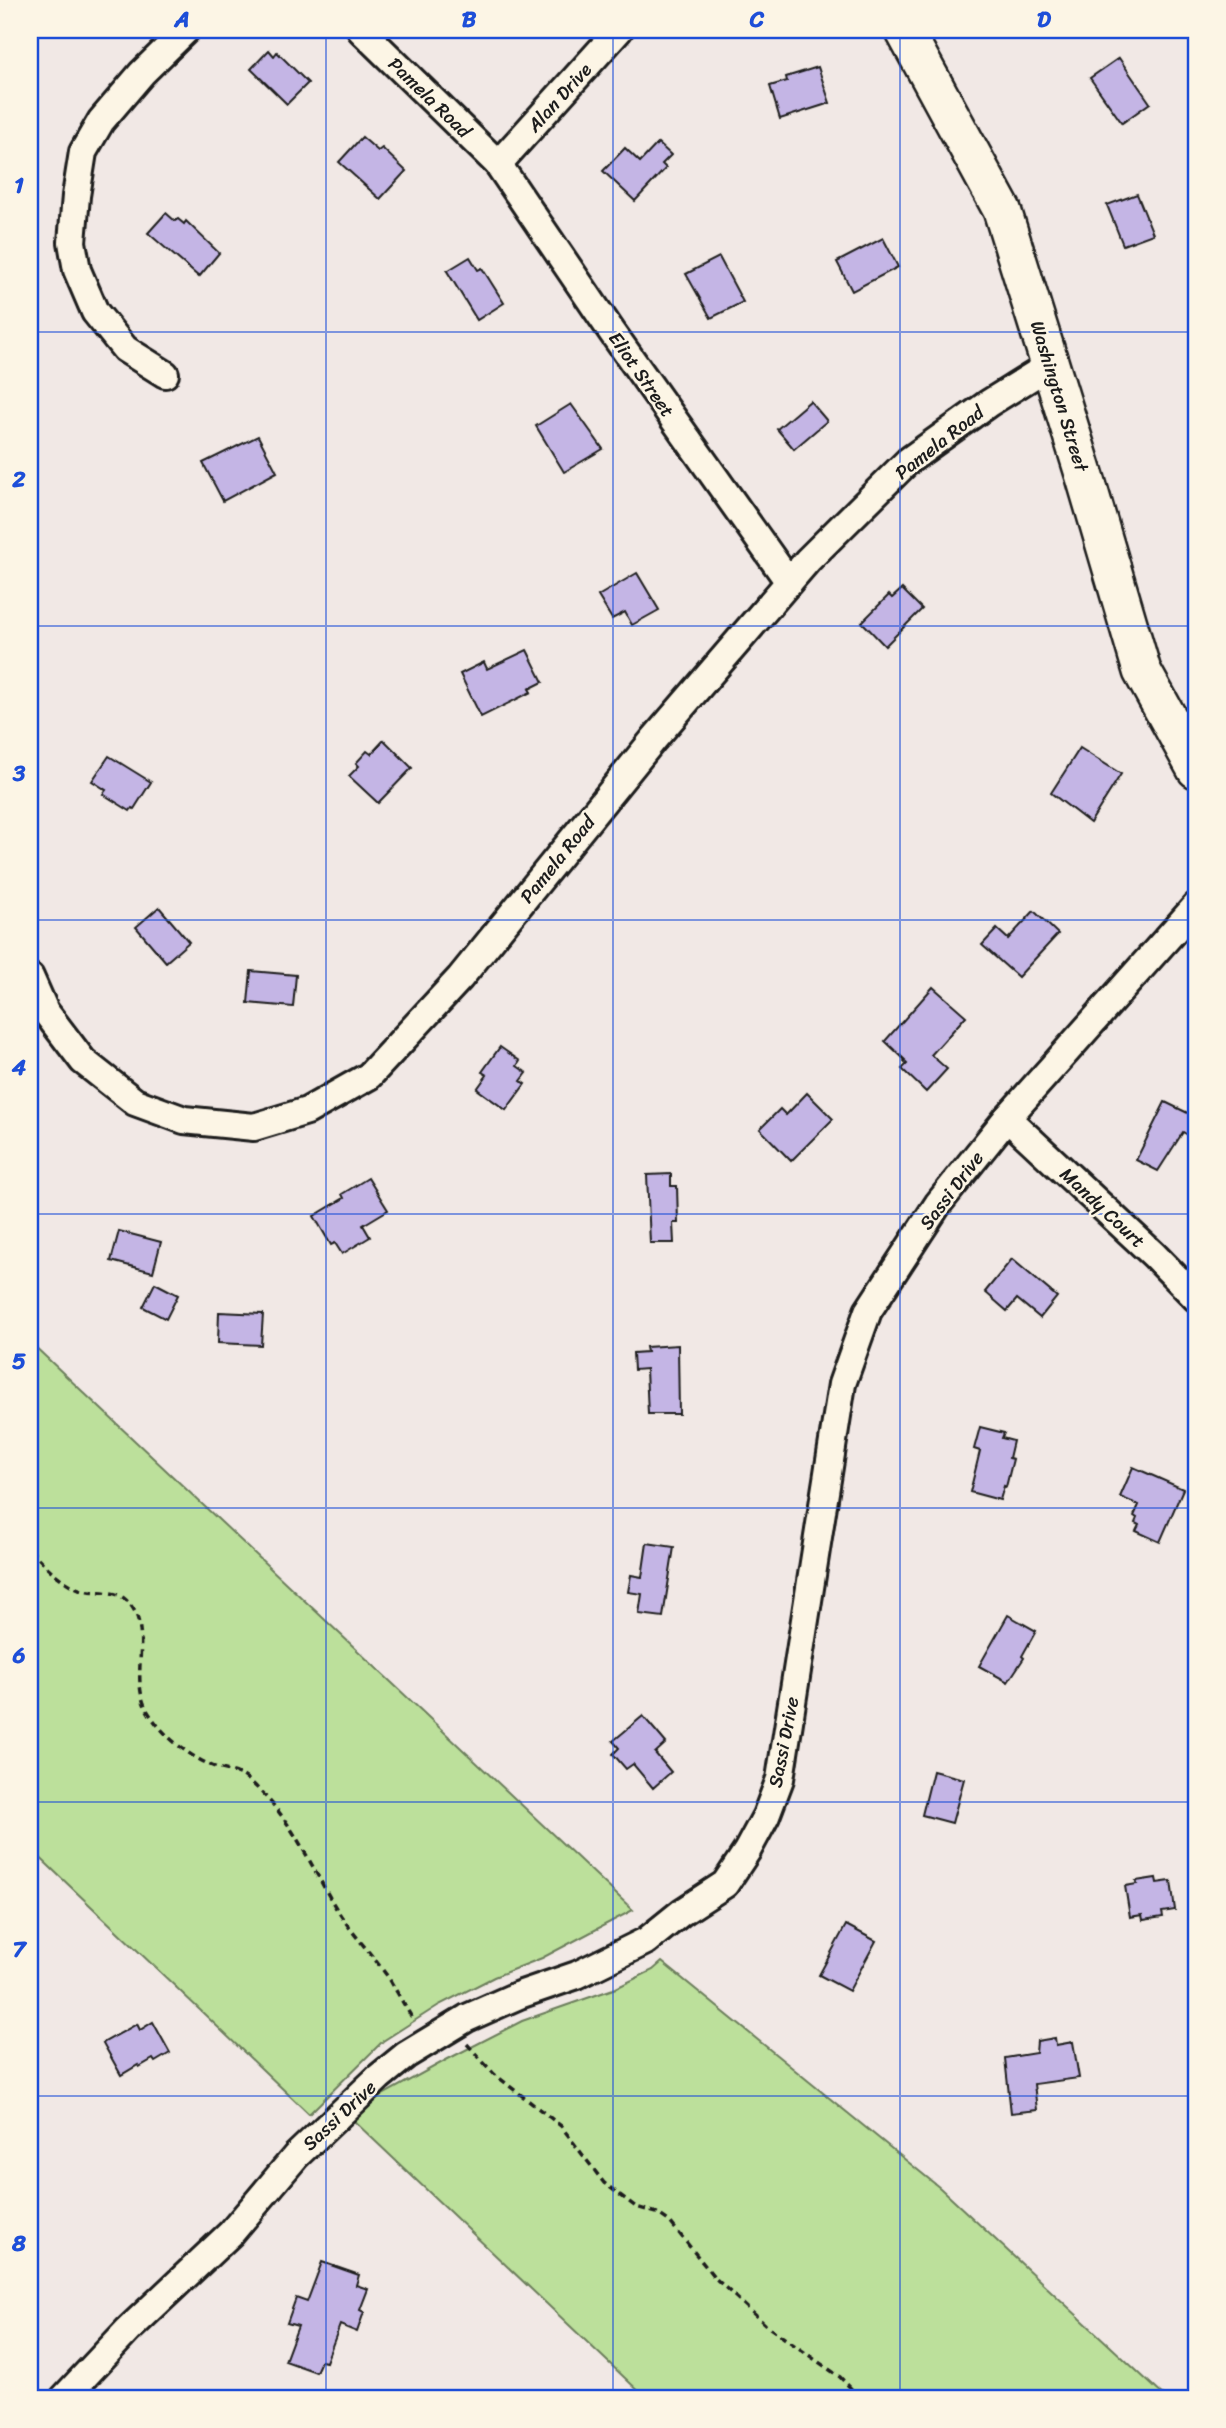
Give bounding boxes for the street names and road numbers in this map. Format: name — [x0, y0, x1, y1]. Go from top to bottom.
street label: Pamela Road — [380, 49, 481, 147]
street label: Alan Drive — [518, 55, 600, 141]
street label: Washington Street — [1021, 317, 1099, 477]
street label: Eliot Street — [600, 324, 683, 424]
street label: Pamela Road — [887, 396, 993, 488]
street label: Pamela Road — [511, 806, 605, 911]
street label: Sassi Drive — [910, 1143, 992, 1237]
street label: Mandy Court — [1052, 1159, 1153, 1256]
street label: Sassi Drive — [759, 1694, 809, 1790]
street label: Sassi Drive — [294, 2072, 384, 2159]

